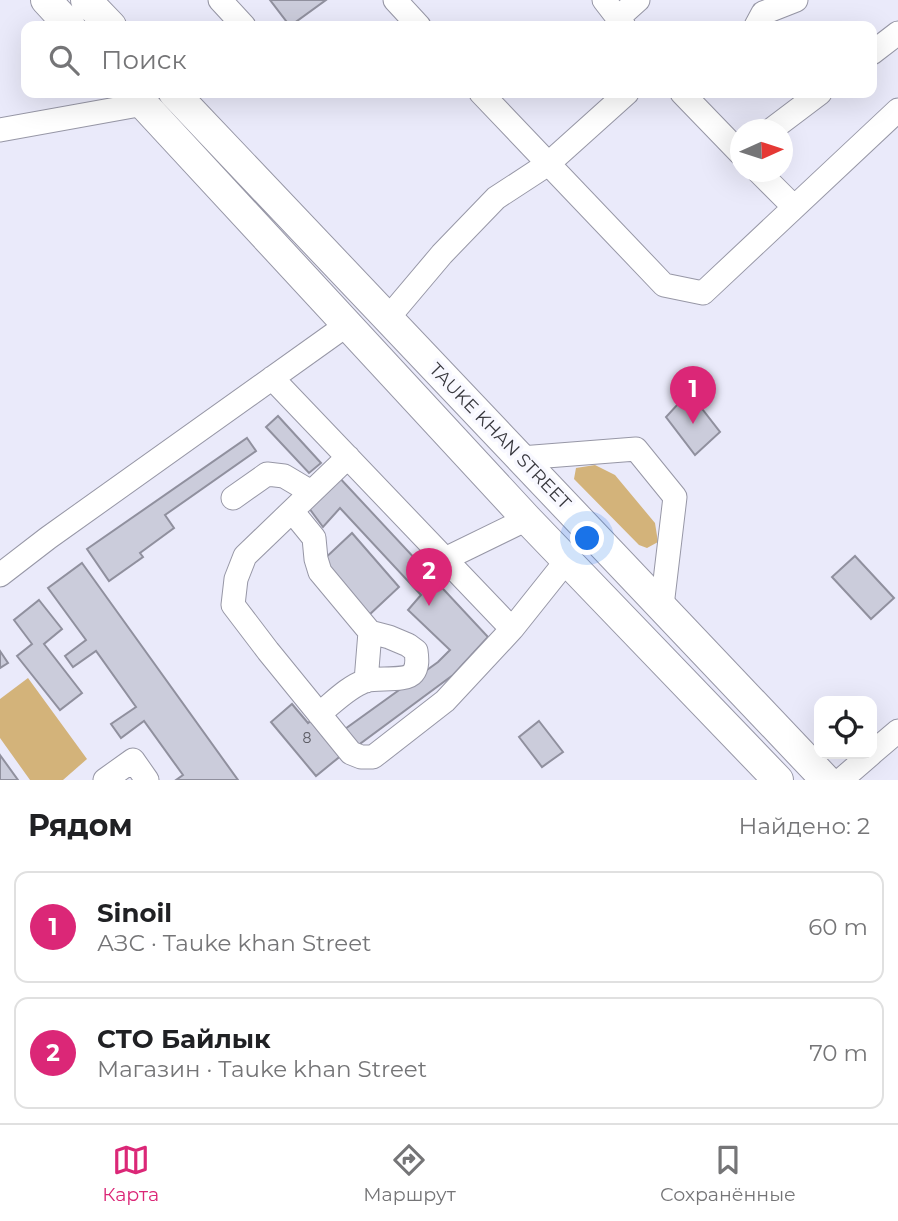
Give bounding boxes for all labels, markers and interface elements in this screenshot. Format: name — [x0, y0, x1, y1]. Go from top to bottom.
search box — [21, 21, 877, 98]
icon: search — [45, 41, 83, 79]
text: Поиск — [101, 44, 187, 76]
north arrow — [730, 119, 793, 182]
street label: TAUKE KHAN STREET — [425, 358, 576, 514]
pin: 1 — [670, 366, 716, 424]
your location — [570, 521, 604, 555]
pin: 2 — [406, 548, 452, 606]
map controls — [814, 696, 877, 759]
button: locate — [814, 696, 877, 759]
house number: 8 — [303, 729, 312, 747]
text: Рядом — [28, 807, 133, 844]
text: Найдено: 2 — [739, 812, 870, 840]
text: Sinoil — [97, 897, 172, 929]
text: 1 — [48, 913, 58, 941]
text: 60 m — [808, 913, 868, 941]
text: АЗС · Tauke khan Street — [97, 929, 371, 957]
text: СТО Байлык — [97, 1023, 271, 1055]
text: 2 — [46, 1039, 60, 1067]
text: 70 m — [809, 1039, 868, 1067]
text: Магазин · Tauke khan Street — [97, 1055, 427, 1083]
tab: Карта — [102, 1141, 159, 1206]
tab: Маршрут — [363, 1141, 456, 1206]
tab: Сохранённые — [660, 1141, 796, 1206]

